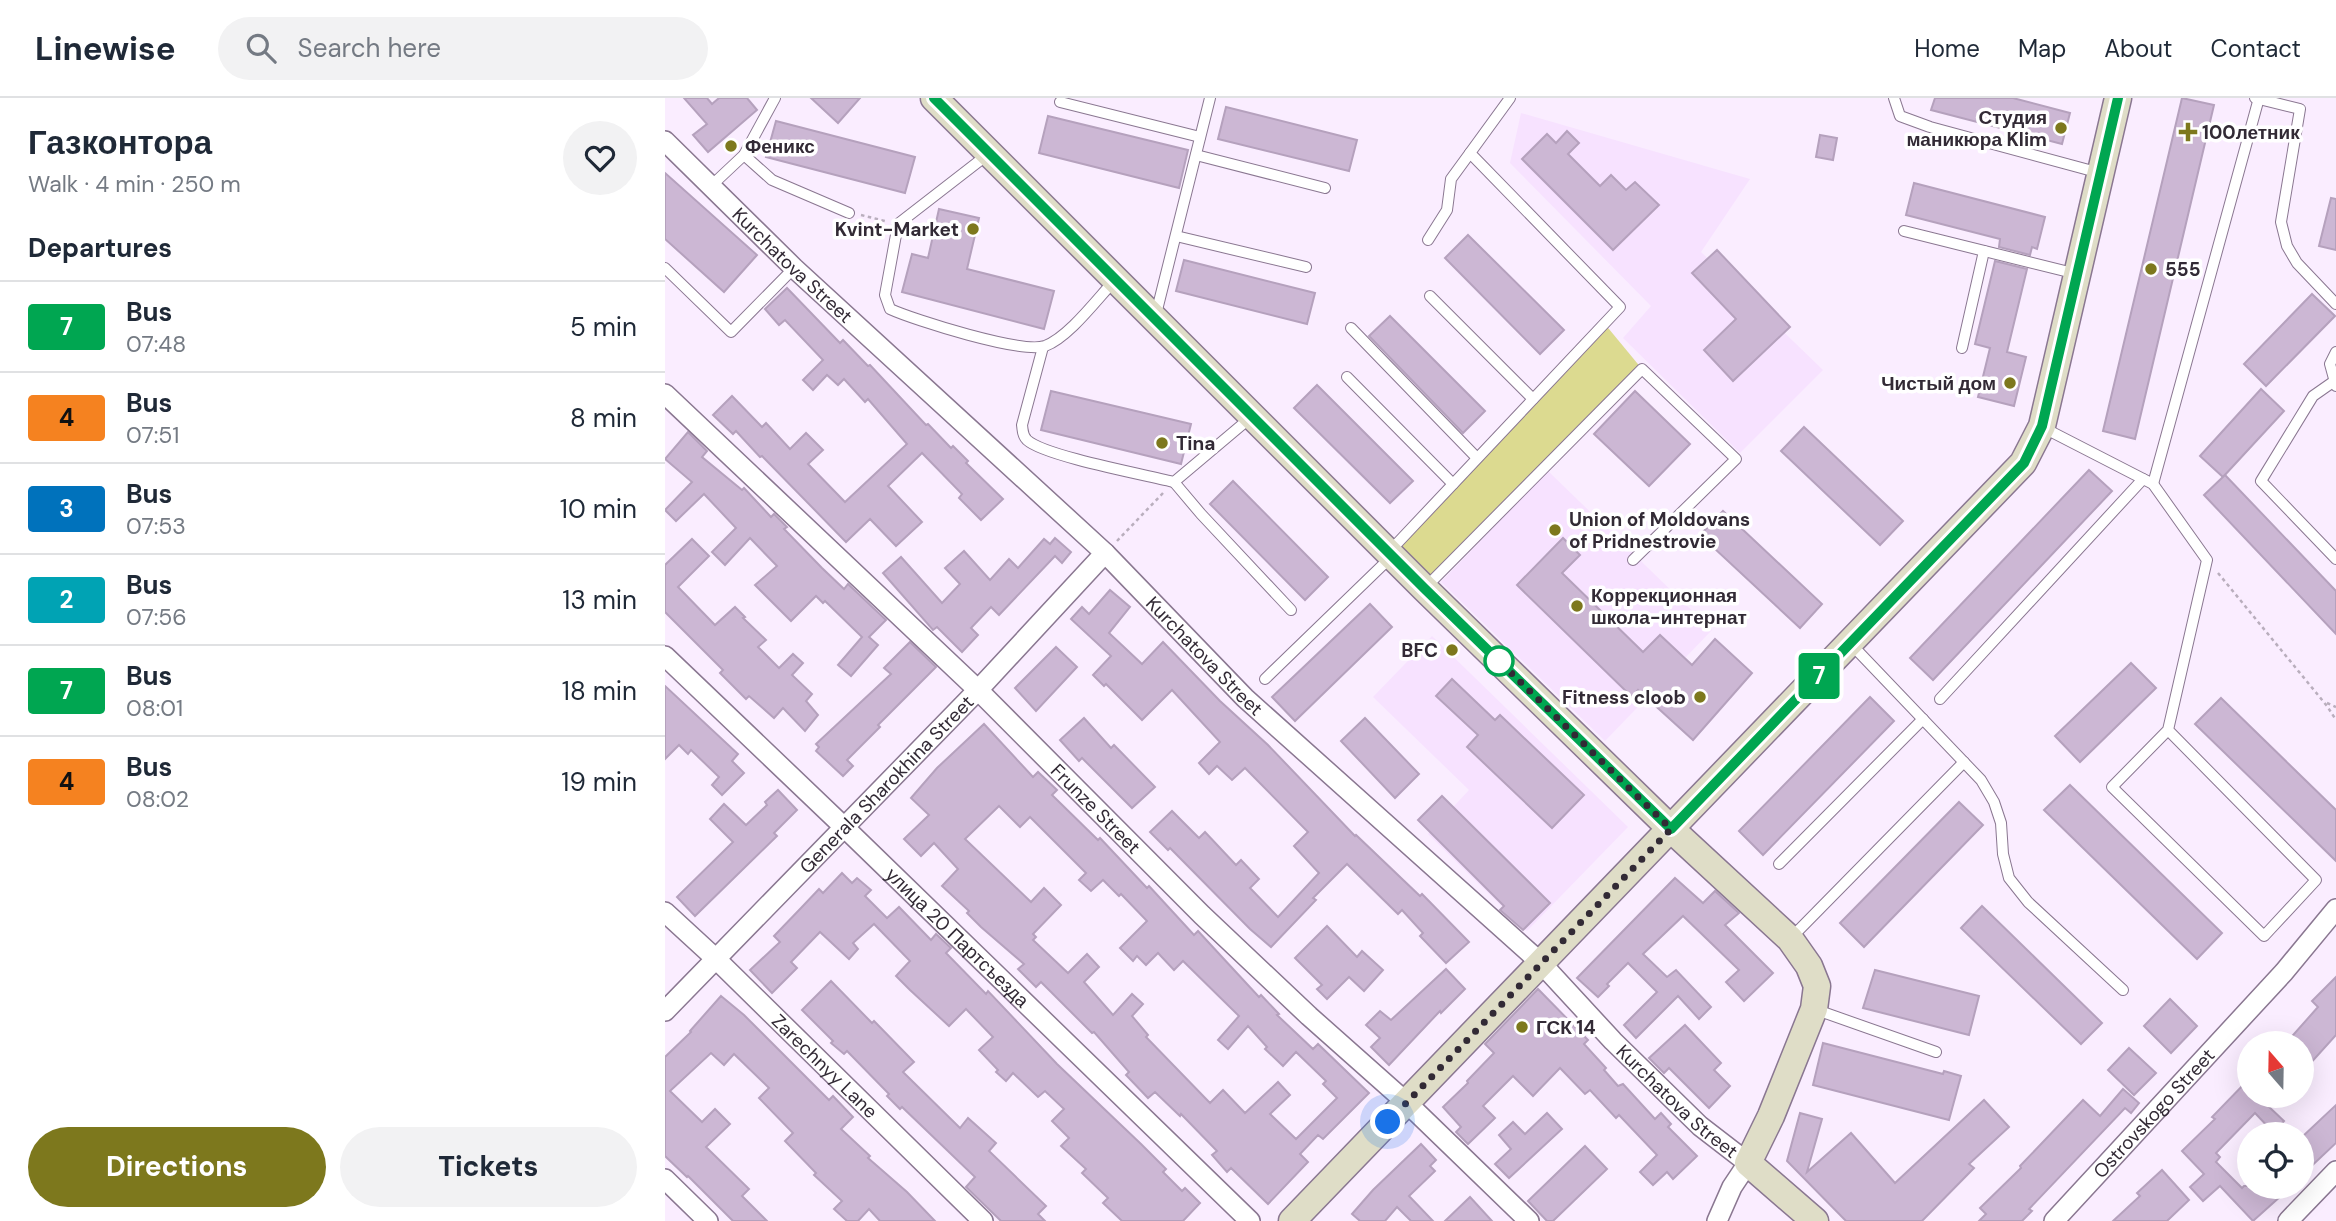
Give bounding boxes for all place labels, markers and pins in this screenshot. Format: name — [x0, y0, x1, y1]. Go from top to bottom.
place label: Студия маникюра Klim — [1907, 105, 2047, 152]
marker: Студия маникюра Klim — [2053, 120, 2069, 136]
place label: 100летник — [2202, 120, 2300, 145]
marker: 100летник — [2180, 124, 2196, 140]
place label: Феникс — [745, 134, 815, 159]
marker: Феникс — [723, 138, 739, 154]
place label: Kvint-Market — [835, 217, 959, 242]
marker: Kvint-Market — [965, 221, 981, 237]
place label: 555 — [2165, 257, 2200, 282]
marker: 555 — [2143, 261, 2159, 277]
place label: Чистый дом — [1881, 371, 1996, 396]
marker: Чистый дом — [2002, 375, 2018, 391]
place label: Tina — [1176, 431, 1215, 456]
marker: Tina — [1154, 435, 1170, 451]
place label: Union of Moldovans of Pridnestrovie — [1569, 507, 1750, 554]
marker: Union of Moldovans of Pridnestrovie — [1547, 522, 1563, 538]
place label: Коррекционная школа-интернат — [1591, 583, 1747, 630]
marker: Коррекционная школа-интернат — [1569, 598, 1585, 614]
place label: BFC — [1401, 638, 1438, 663]
marker: BFC — [1444, 642, 1460, 658]
unlabelled marker — [1484, 646, 1514, 676]
place label: Fitness cloob — [1562, 685, 1686, 710]
marker: Fitness cloob — [1692, 689, 1708, 705]
place label: ГСК 14 — [1536, 1015, 1596, 1040]
marker: ГСК 14 — [1514, 1019, 1530, 1035]

